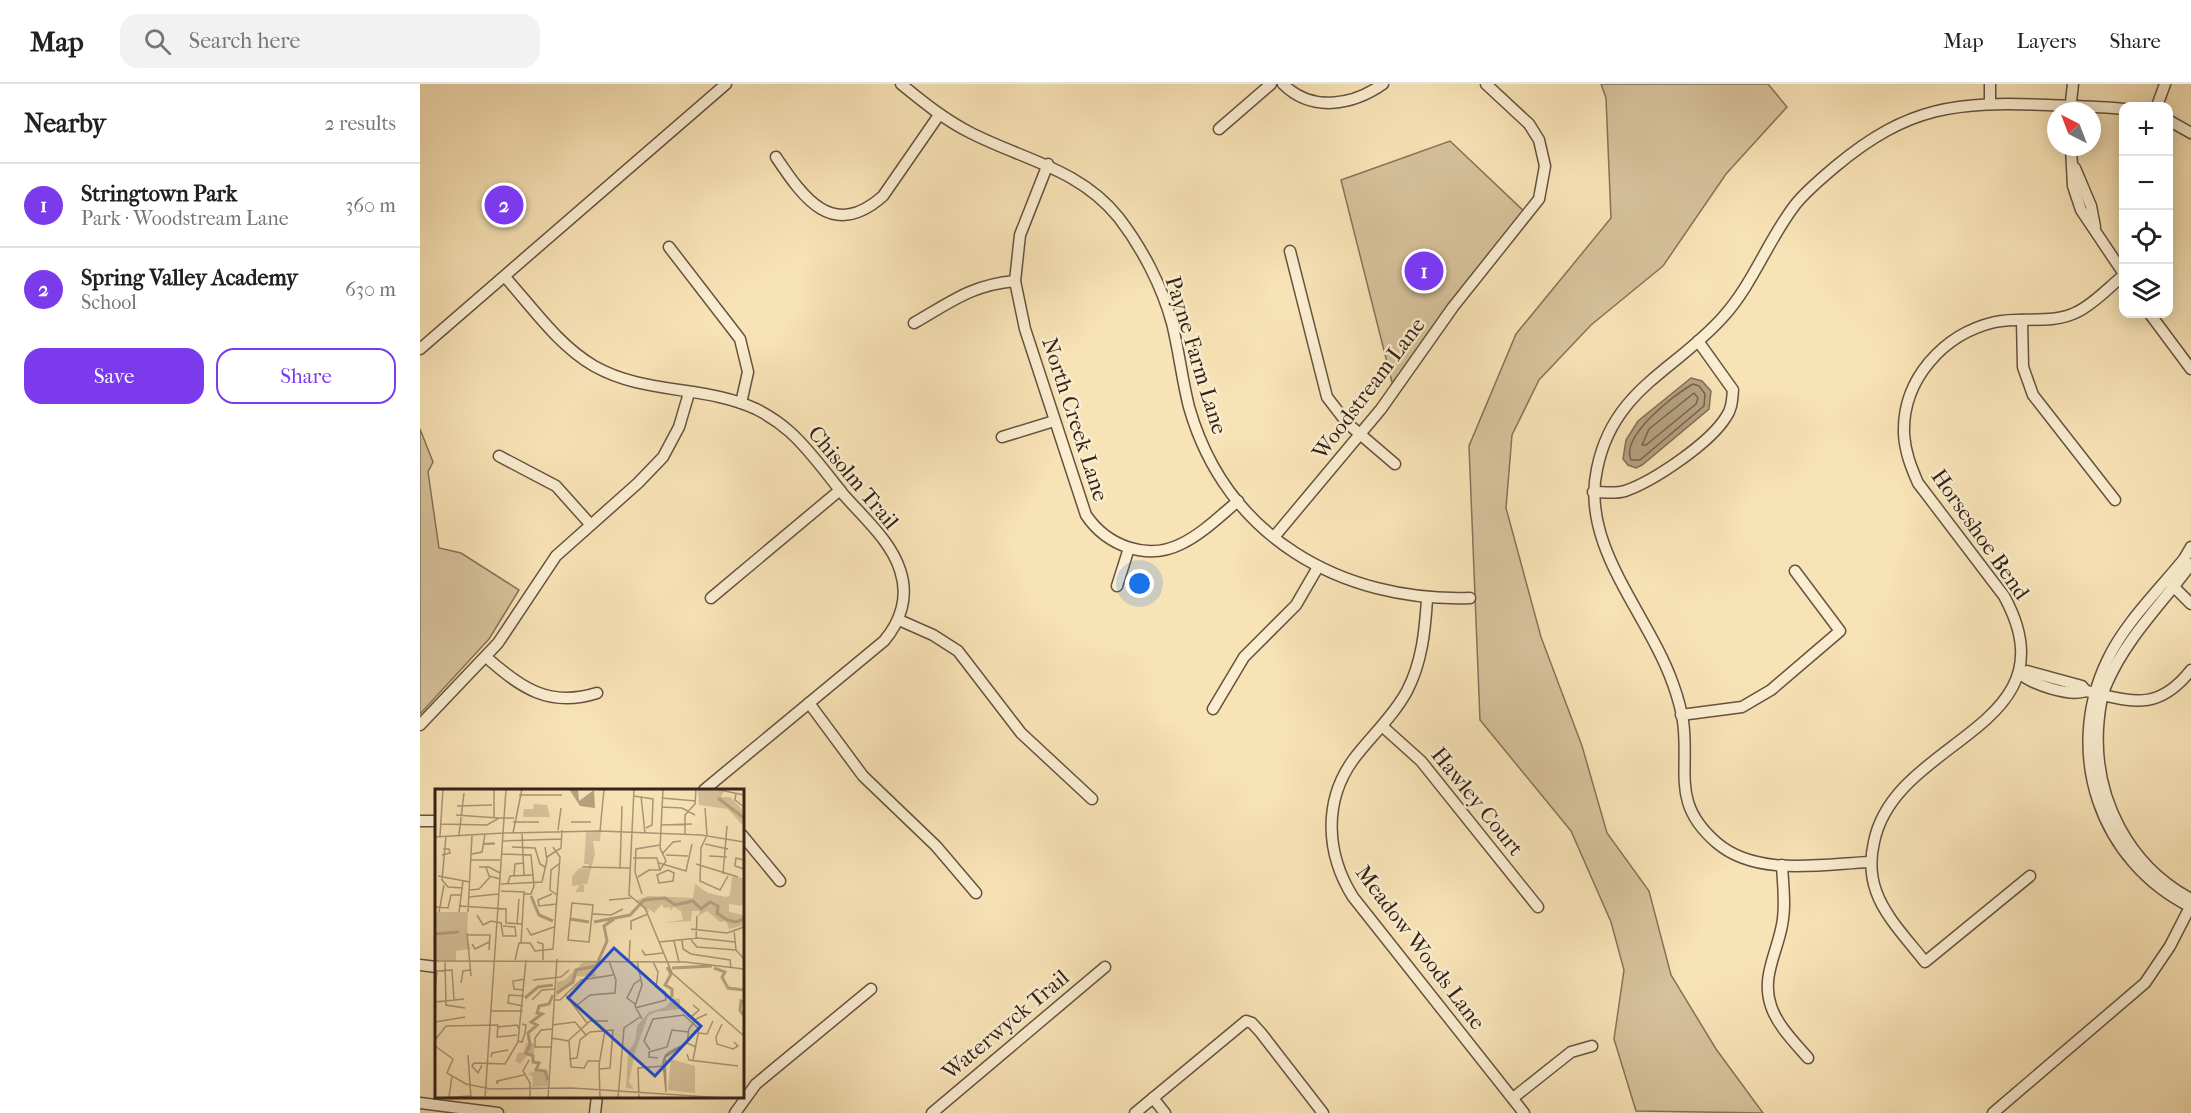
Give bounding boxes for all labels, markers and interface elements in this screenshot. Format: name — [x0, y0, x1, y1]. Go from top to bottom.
search box — [120, 14, 540, 68]
text: Map — [30, 25, 84, 58]
icon: search — [141, 25, 174, 58]
text: Search here — [189, 28, 300, 54]
text: Map — [1943, 29, 1984, 53]
text: Layers — [2017, 29, 2076, 53]
text: Share — [2109, 29, 2161, 53]
north arrow — [2047, 102, 2101, 156]
map controls — [2119, 102, 2173, 318]
button: + — [2119, 102, 2173, 156]
text: Nearby — [24, 108, 106, 139]
text: 2 results — [325, 112, 396, 135]
button: − — [2119, 156, 2173, 210]
text: Stringtown Park — [81, 181, 237, 207]
pin: 2 — [484, 182, 524, 228]
text: 1 — [40, 194, 47, 217]
text: 360 m — [345, 194, 396, 217]
text: Park · Woodstream Lane — [81, 207, 289, 230]
button: locate — [2119, 210, 2173, 264]
pin: 1 — [1404, 248, 1444, 294]
button: layers — [2119, 264, 2173, 318]
text: Spring Valley Academy — [81, 265, 298, 291]
street label: Payne Farm Lane — [1160, 273, 1232, 438]
text: 2 — [38, 278, 49, 301]
text: 630 m — [345, 278, 396, 301]
text: School — [81, 291, 137, 314]
street label: Woodstream Lane — [1306, 313, 1431, 465]
street label: North Creek Lane — [1036, 334, 1114, 504]
button: Save — [24, 348, 204, 404]
button: Share — [216, 348, 396, 404]
street label: Chisolm Trail — [802, 421, 904, 535]
street label: Horseshoe Bend — [1926, 464, 2035, 606]
your location — [1125, 569, 1154, 598]
street label: Hawley Court — [1426, 742, 1529, 861]
inset map — [435, 789, 744, 1098]
street label: Meadow Woods Lane — [1350, 860, 1491, 1035]
street label: Waterwyck Trail — [936, 964, 1074, 1086]

